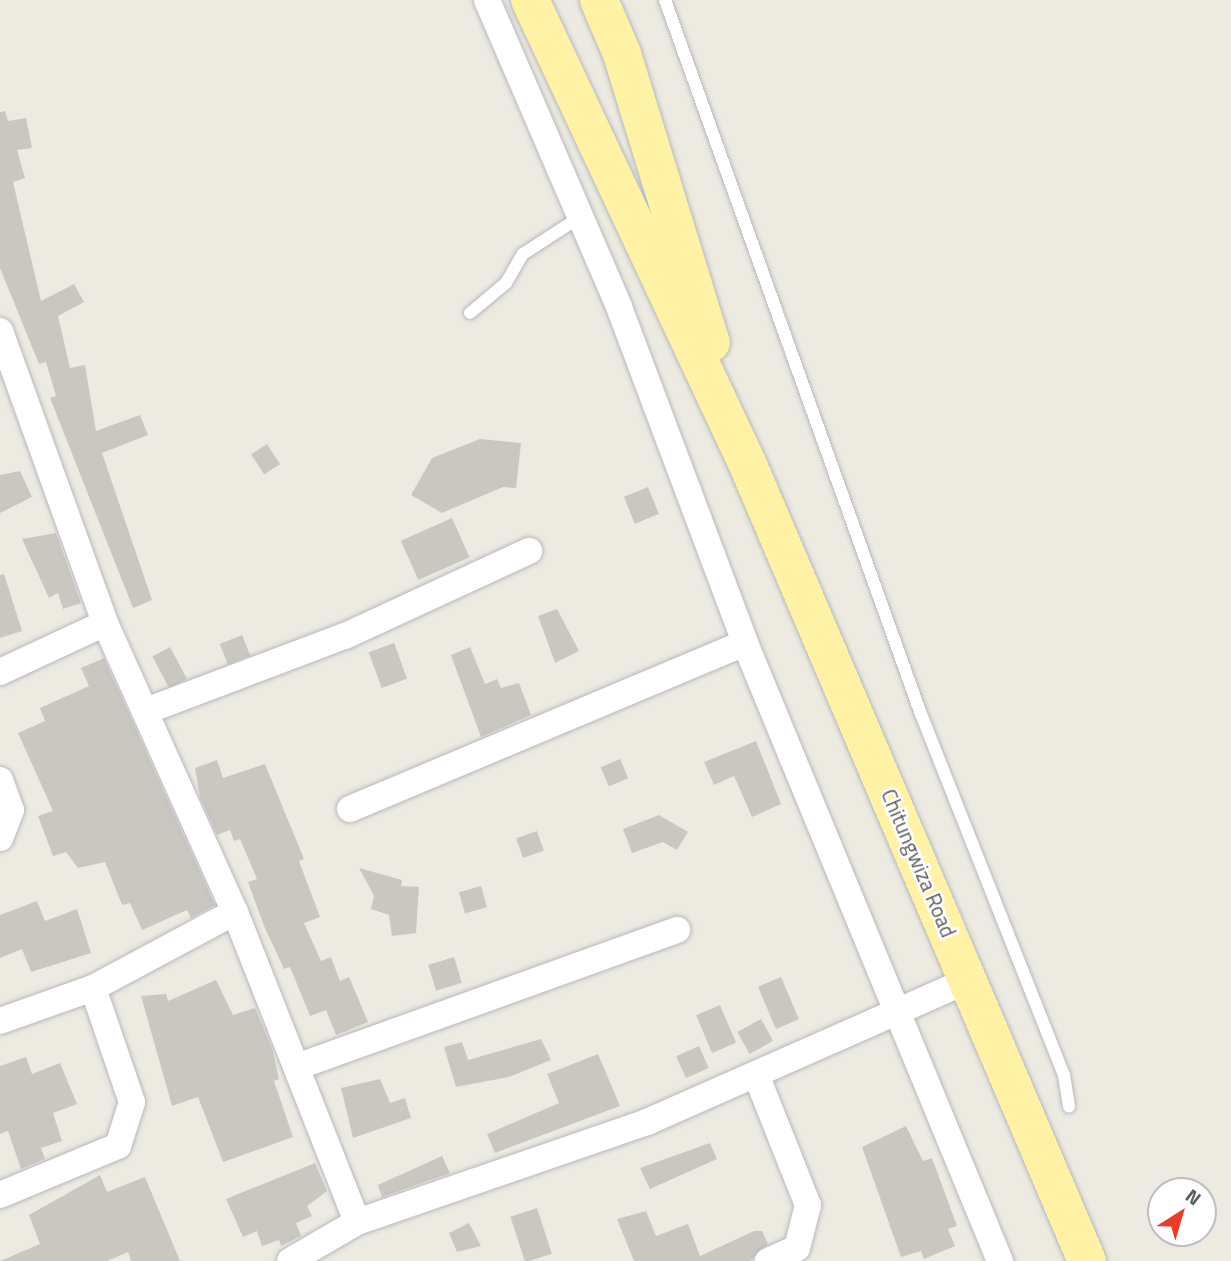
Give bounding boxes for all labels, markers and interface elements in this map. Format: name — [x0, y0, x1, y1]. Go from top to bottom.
street label: Chitungwiza Road — [876, 785, 962, 941]
north arrow — [1147, 1177, 1217, 1247]
text: N — [1180, 1181, 1208, 1212]

